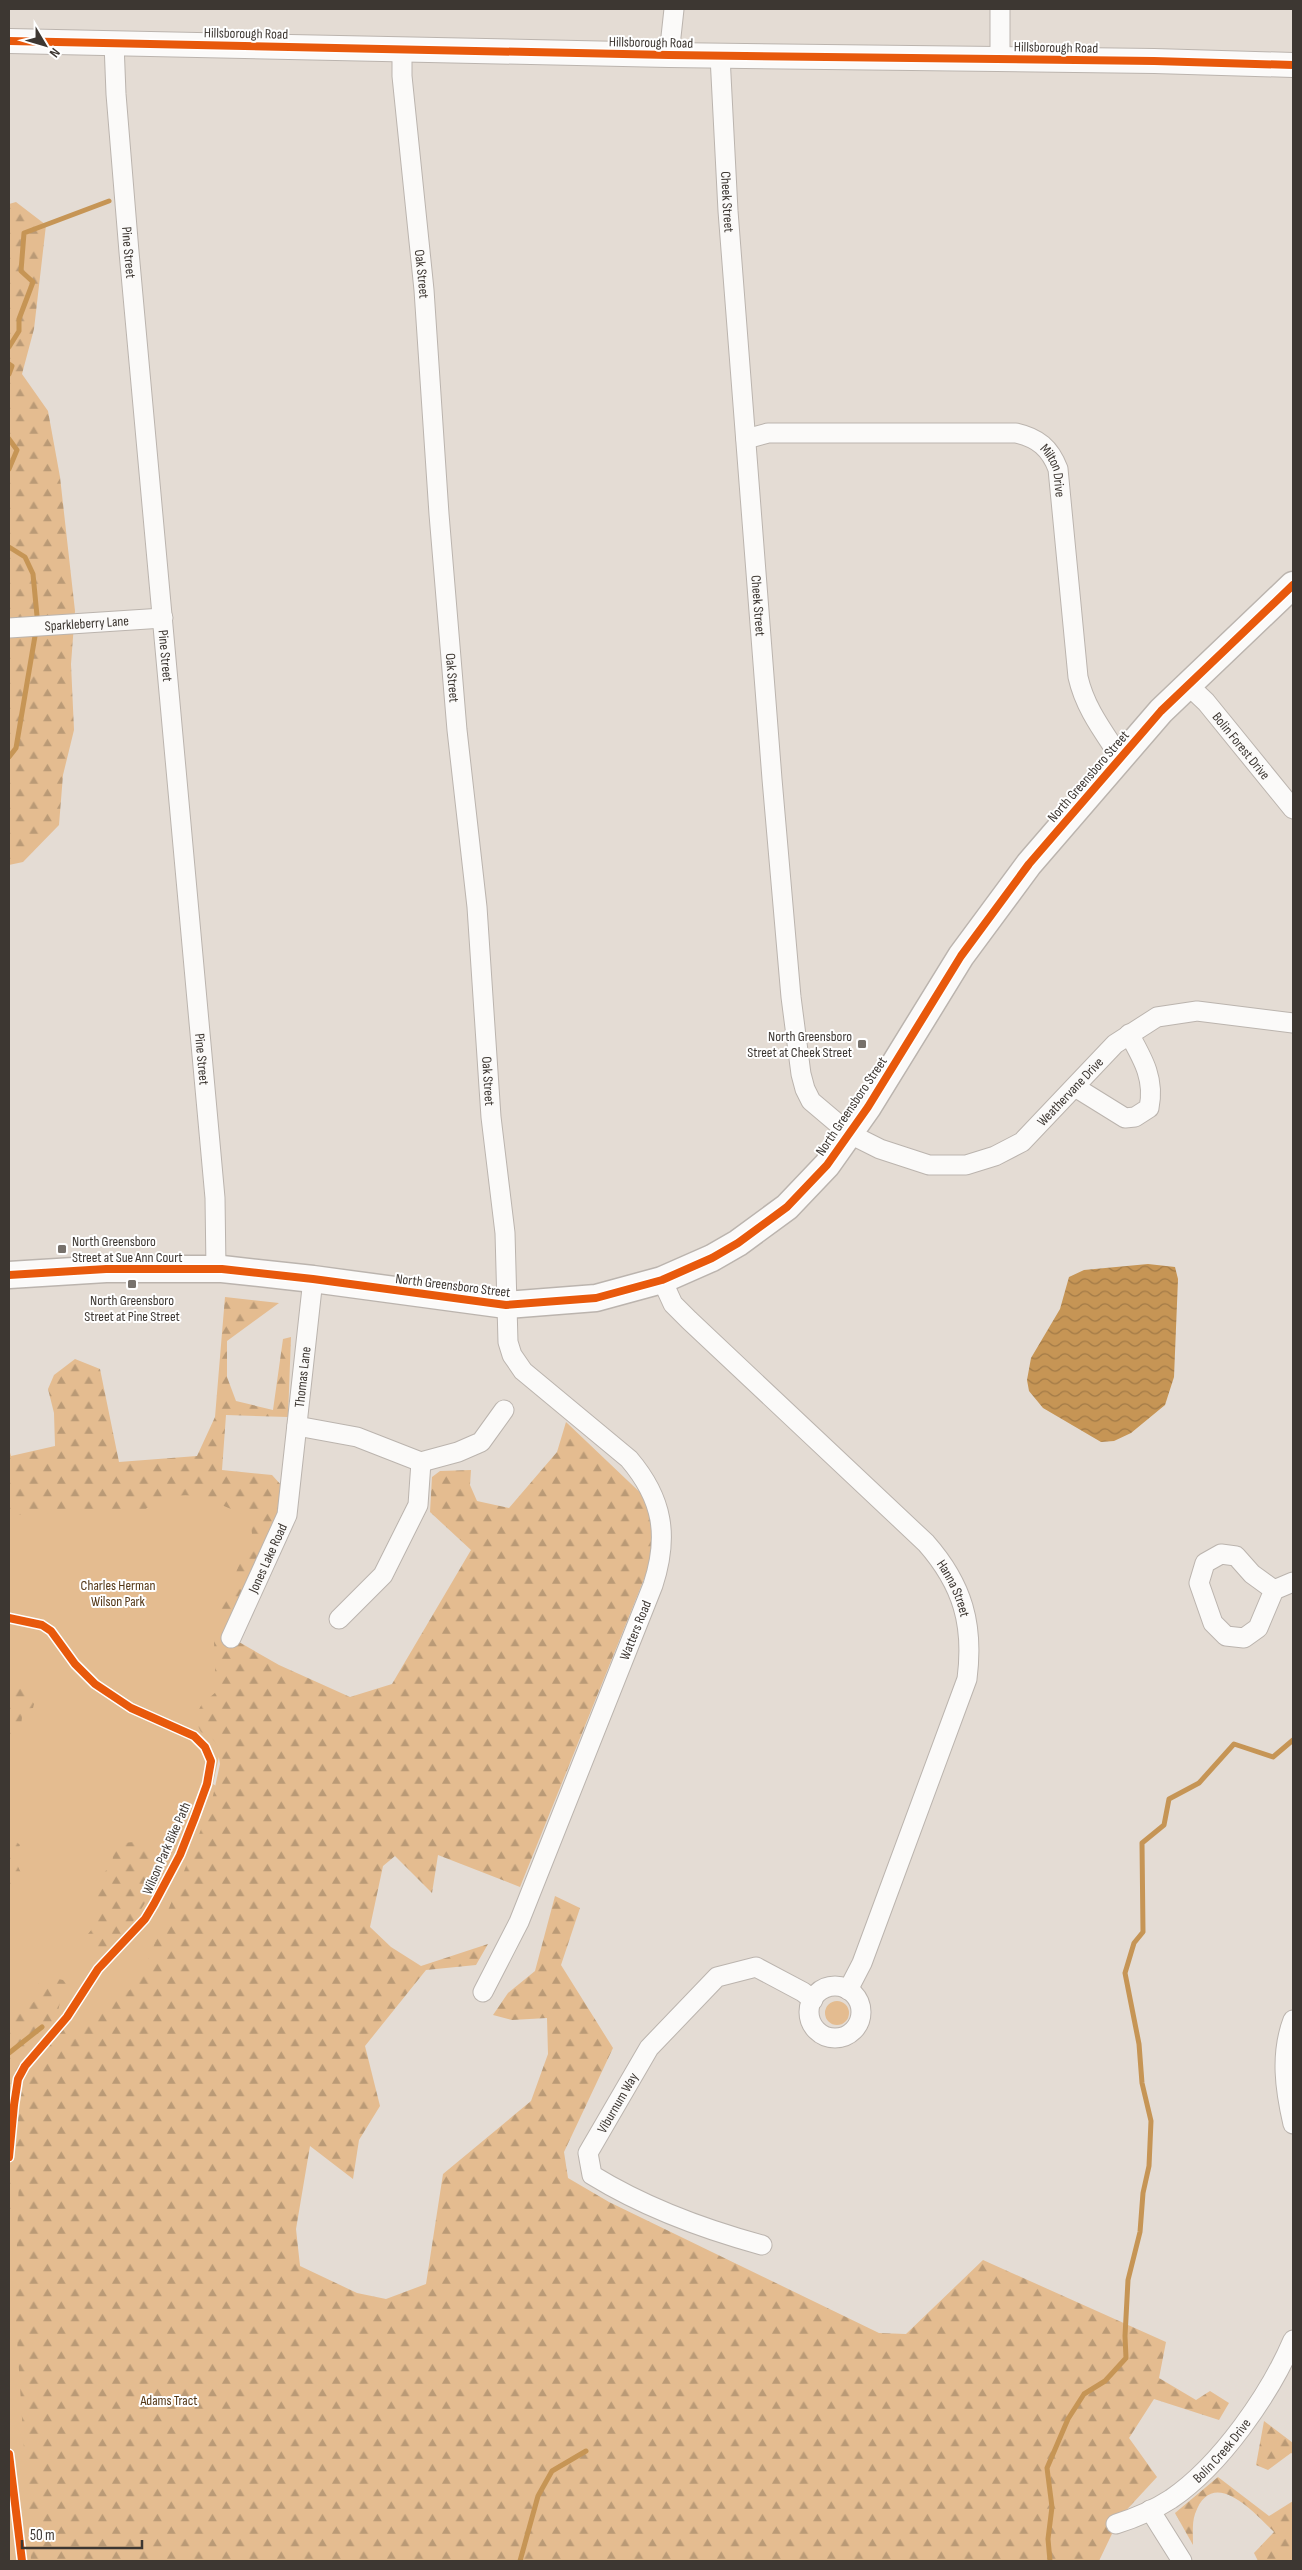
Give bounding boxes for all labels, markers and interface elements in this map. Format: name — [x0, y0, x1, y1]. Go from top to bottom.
north arrow — [20, 20, 70, 70]
street label: Hillsborough Road — [204, 24, 288, 43]
street label: Hillsborough Road — [609, 33, 693, 52]
street label: Hillsborough Road — [1014, 38, 1098, 57]
text: N — [46, 45, 64, 61]
street label: Cheek Street — [717, 171, 738, 233]
street label: Pine Street — [118, 226, 139, 279]
street label: Oak Street — [411, 249, 433, 299]
street label: Milton Drive — [1037, 440, 1069, 498]
street label: Cheek Street — [747, 574, 769, 637]
street label: Sparkleberry Lane — [44, 612, 129, 635]
street label: Pine Street — [154, 629, 176, 682]
street label: Oak Street — [442, 653, 463, 703]
street label: Bolin Forest Drive — [1209, 709, 1274, 783]
street label: North Greensboro Street — [1044, 727, 1133, 826]
place label: North Greensboro Street at Cheek Street — [747, 1028, 852, 1061]
street label: Pine Street — [191, 1032, 213, 1086]
marker: North Greensboro Street at Cheek Street — [856, 1038, 868, 1050]
street label: North Greensboro Street — [812, 1054, 891, 1159]
street label: Weathervane Drive — [1034, 1054, 1107, 1130]
street label: Oak Street — [478, 1056, 498, 1106]
place label: North Greensboro Street at Sue Ann Court — [72, 1233, 183, 1266]
marker: North Greensboro Street at Sue Ann Court — [56, 1243, 68, 1255]
street label: North Greensboro Street — [394, 1270, 511, 1301]
marker: North Greensboro Street at Pine Street — [126, 1278, 138, 1290]
place label: North Greensboro Street at Pine Street — [84, 1292, 180, 1325]
street label: Thomas Lane — [291, 1346, 315, 1408]
street label: Jones Lake Road — [244, 1521, 291, 1596]
street label: Hanna Street — [933, 1556, 973, 1619]
park label: Charles Herman Wilson Park — [81, 1577, 155, 1610]
street label: Watters Road — [616, 1598, 655, 1662]
street label: Wilson Park Bike Path — [139, 1799, 194, 1897]
street label: Viburnum Way — [593, 2069, 642, 2136]
park label: Adams Tract — [140, 2392, 197, 2409]
street label: Bolin Creek Drive — [1189, 2415, 1255, 2487]
scale bar — [22, 2518, 142, 2550]
text: 50 m — [30, 2526, 55, 2545]

